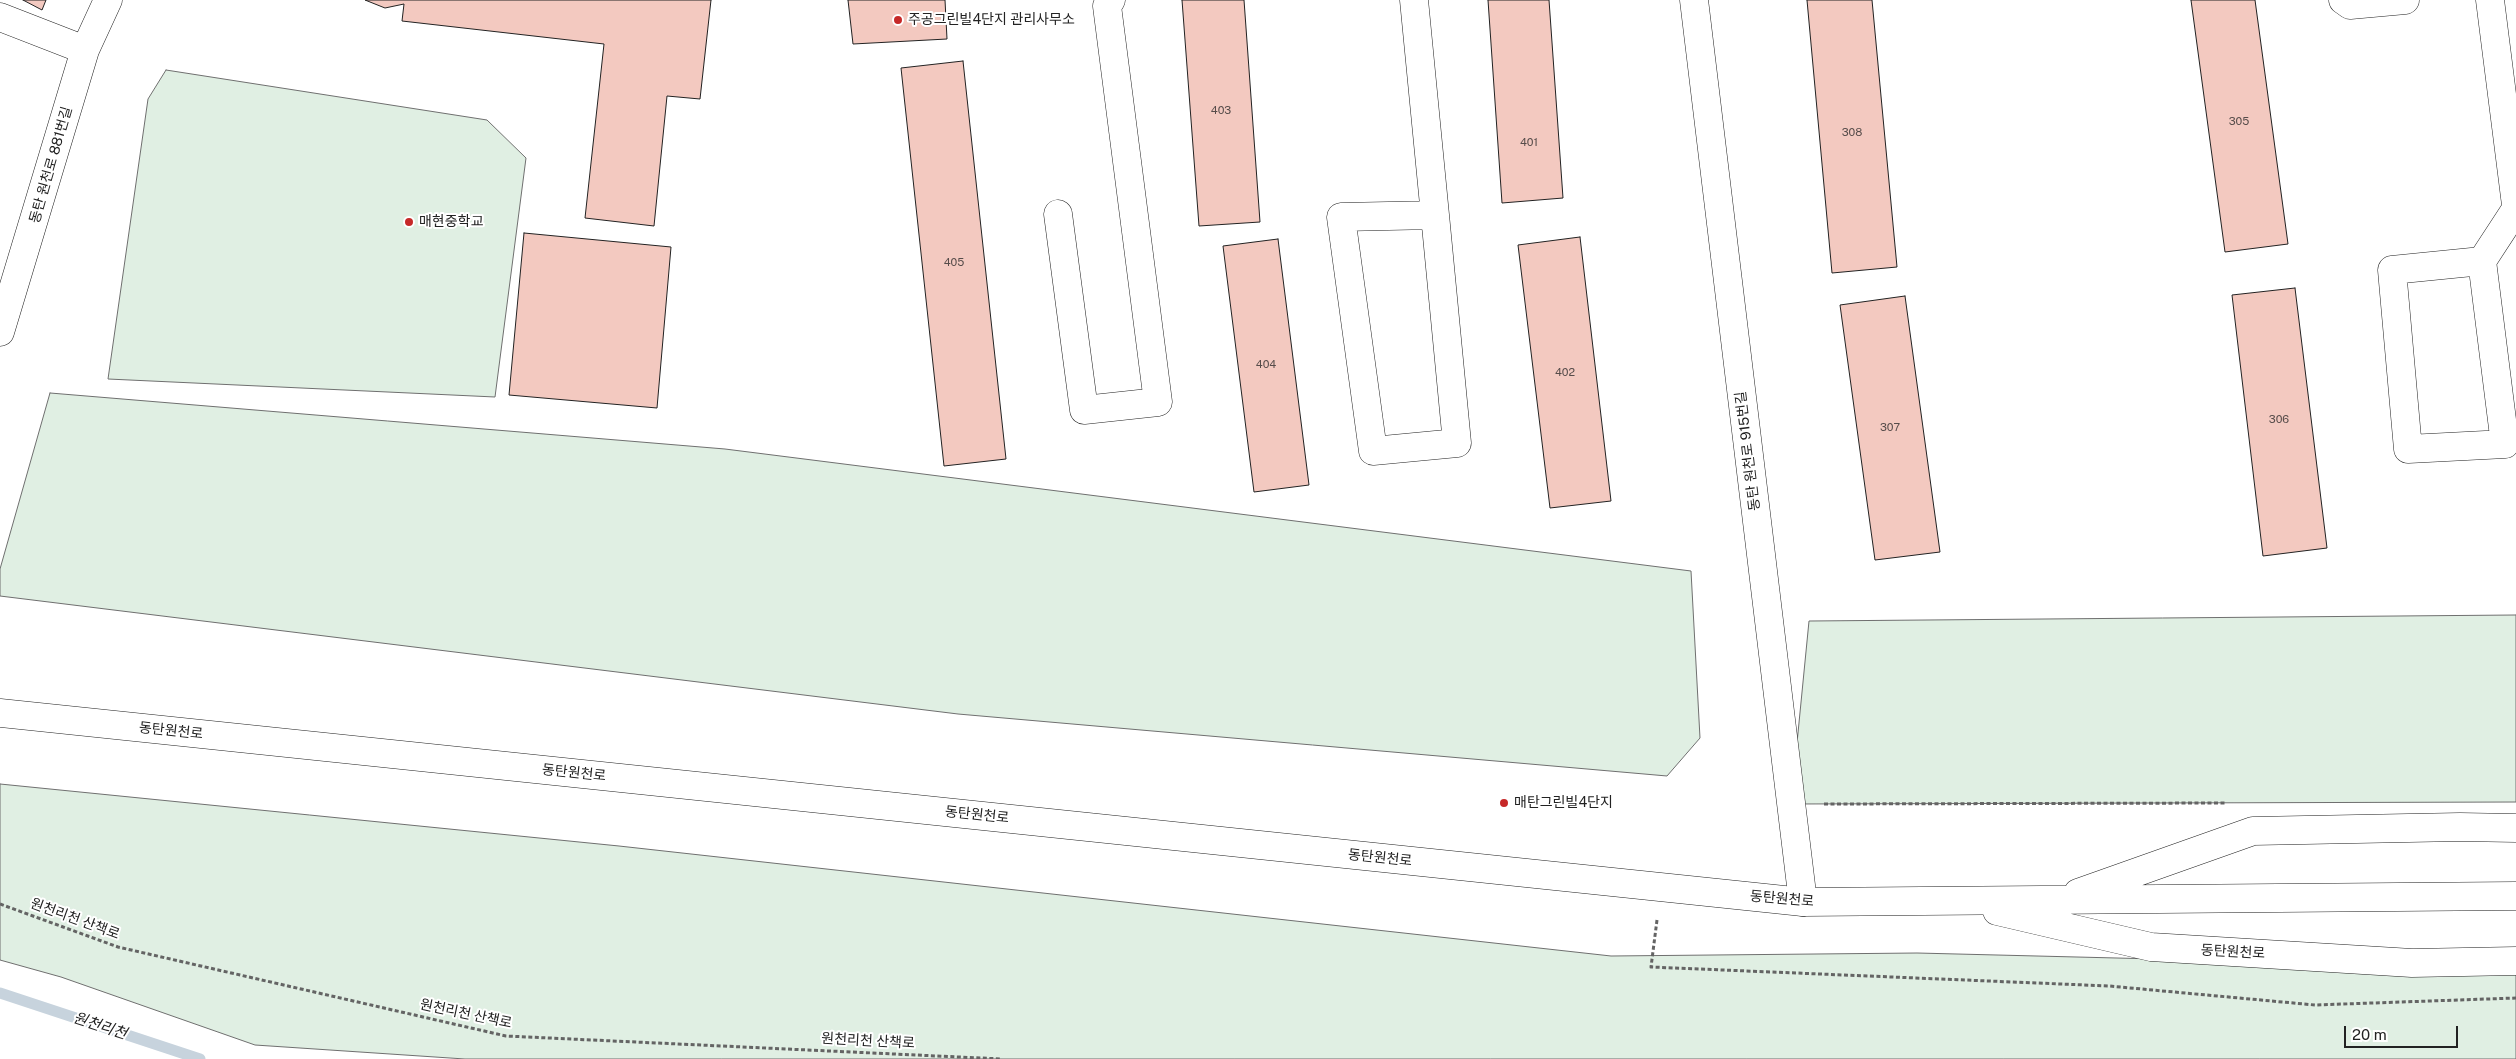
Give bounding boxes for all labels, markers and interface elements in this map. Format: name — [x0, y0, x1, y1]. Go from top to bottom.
place label: 주공그린빌4단지 관리사무소 — [908, 12, 1075, 28]
marker: 주공그린빌4단지 관리사무소 — [892, 14, 904, 26]
house number: 403 — [1211, 104, 1231, 118]
street label: 동탄 원천로 881번길 — [26, 105, 76, 225]
house number: 305 — [2229, 115, 2249, 129]
house number: 308 — [1842, 126, 1862, 140]
house number: 401 — [1520, 136, 1538, 150]
place label: 매현중학교 — [419, 214, 483, 230]
marker: 매현중학교 — [403, 216, 415, 228]
house number: 405 — [944, 256, 964, 270]
house number: 404 — [1256, 358, 1276, 372]
house number: 402 — [1555, 366, 1575, 380]
street label: 동탄 원천로 915번길 — [1732, 390, 1764, 512]
house number: 306 — [2269, 413, 2289, 427]
house number: 307 — [1880, 421, 1900, 435]
street label: 동탄원천로 — [138, 719, 204, 743]
street label: 동탄원천로 — [541, 761, 607, 785]
place label: 매탄그린빌4단지 — [1514, 795, 1613, 811]
marker: 매탄그린빌4단지 — [1498, 797, 1510, 809]
street label: 동탄원천로 — [944, 803, 1010, 827]
street label: 동탄원천로 — [1347, 846, 1413, 870]
street label: 동탄원천로 — [1749, 888, 1815, 910]
street label: 원천리천 산책로 — [28, 895, 122, 943]
street label: 동탄원천로 — [2200, 942, 2266, 962]
street label: 원천리천 산책로 — [418, 996, 514, 1032]
water label: 원천리천 — [71, 1009, 129, 1043]
scale bar — [2346, 1016, 2460, 1048]
text: 20 m — [2352, 1026, 2387, 1043]
street label: 원천리천 산책로 — [821, 1030, 915, 1052]

